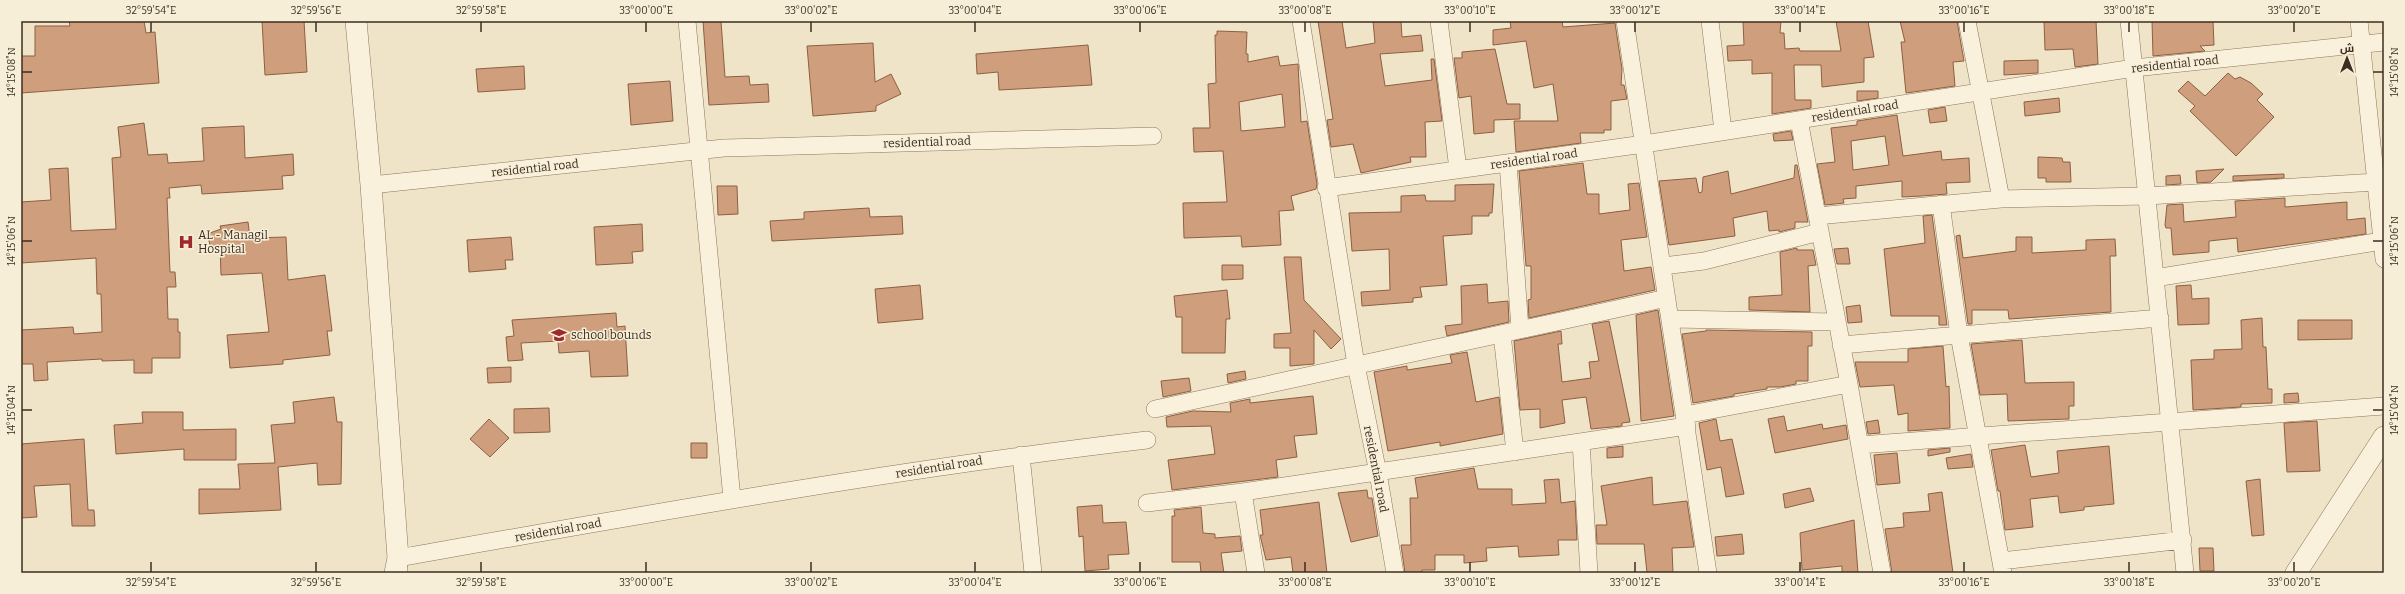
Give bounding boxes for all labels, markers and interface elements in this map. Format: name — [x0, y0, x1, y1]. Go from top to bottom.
text: 32°59'54"E — [126, 5, 176, 17]
text: 32°59'56"E — [291, 5, 341, 17]
text: 32°59'58"E — [456, 5, 506, 17]
text: 33°00'00"E — [619, 5, 673, 17]
text: 33°00'02"E — [785, 5, 837, 17]
text: 33°00'04"E — [948, 5, 1002, 17]
text: 33°00'06"E — [1113, 5, 1167, 17]
text: 33°00'08"E — [1278, 5, 1332, 17]
text: 33°00'10"E — [1444, 5, 1496, 17]
text: 33°00'12"E — [1610, 5, 1660, 17]
text: 33°00'14"E — [1775, 5, 1825, 17]
text: 33°00'16"E — [1939, 5, 1989, 17]
text: 33°00'18"E — [2104, 5, 2154, 17]
text: 33°00'20"E — [2268, 5, 2320, 17]
north arrow — [2327, 38, 2367, 78]
text: ش — [2340, 42, 2354, 55]
text: 14°15'08"N — [6, 47, 18, 97]
text: 14°15'08"N — [2389, 47, 2401, 97]
street label: residential road — [2131, 52, 2219, 76]
street label: residential road — [1810, 97, 1900, 125]
street label: residential road — [883, 133, 971, 151]
street label: residential road — [1489, 146, 1579, 172]
street label: residential road — [491, 156, 579, 180]
text: 14°15'06"N — [6, 216, 18, 266]
text: 14°15'06"N — [2389, 216, 2401, 266]
place label: AL - Managil Hospital — [198, 228, 268, 256]
hospital icon: AL - Managil Hospital — [177, 233, 195, 251]
school or university icon: school bounds — [550, 326, 568, 344]
place label: school bounds — [571, 328, 652, 342]
text: 14°15'04"N — [6, 385, 18, 435]
text: 14°15'04"N — [2389, 385, 2401, 435]
street label: residential road — [1361, 424, 1391, 514]
street label: residential road — [894, 453, 984, 481]
street label: residential road — [513, 515, 603, 545]
text: 32°59'54"E — [126, 577, 176, 589]
text: 32°59'56"E — [291, 577, 341, 589]
text: 32°59'58"E — [456, 577, 506, 589]
text: 33°00'00"E — [619, 577, 673, 589]
text: 33°00'02"E — [785, 577, 837, 589]
text: 33°00'04"E — [948, 577, 1002, 589]
text: 33°00'06"E — [1113, 577, 1167, 589]
text: 33°00'08"E — [1278, 577, 1332, 589]
text: 33°00'10"E — [1444, 577, 1496, 589]
text: 33°00'12"E — [1610, 577, 1660, 589]
text: 33°00'14"E — [1775, 577, 1825, 589]
text: 33°00'16"E — [1939, 577, 1989, 589]
text: 33°00'18"E — [2104, 577, 2154, 589]
text: 33°00'20"E — [2268, 577, 2320, 589]

